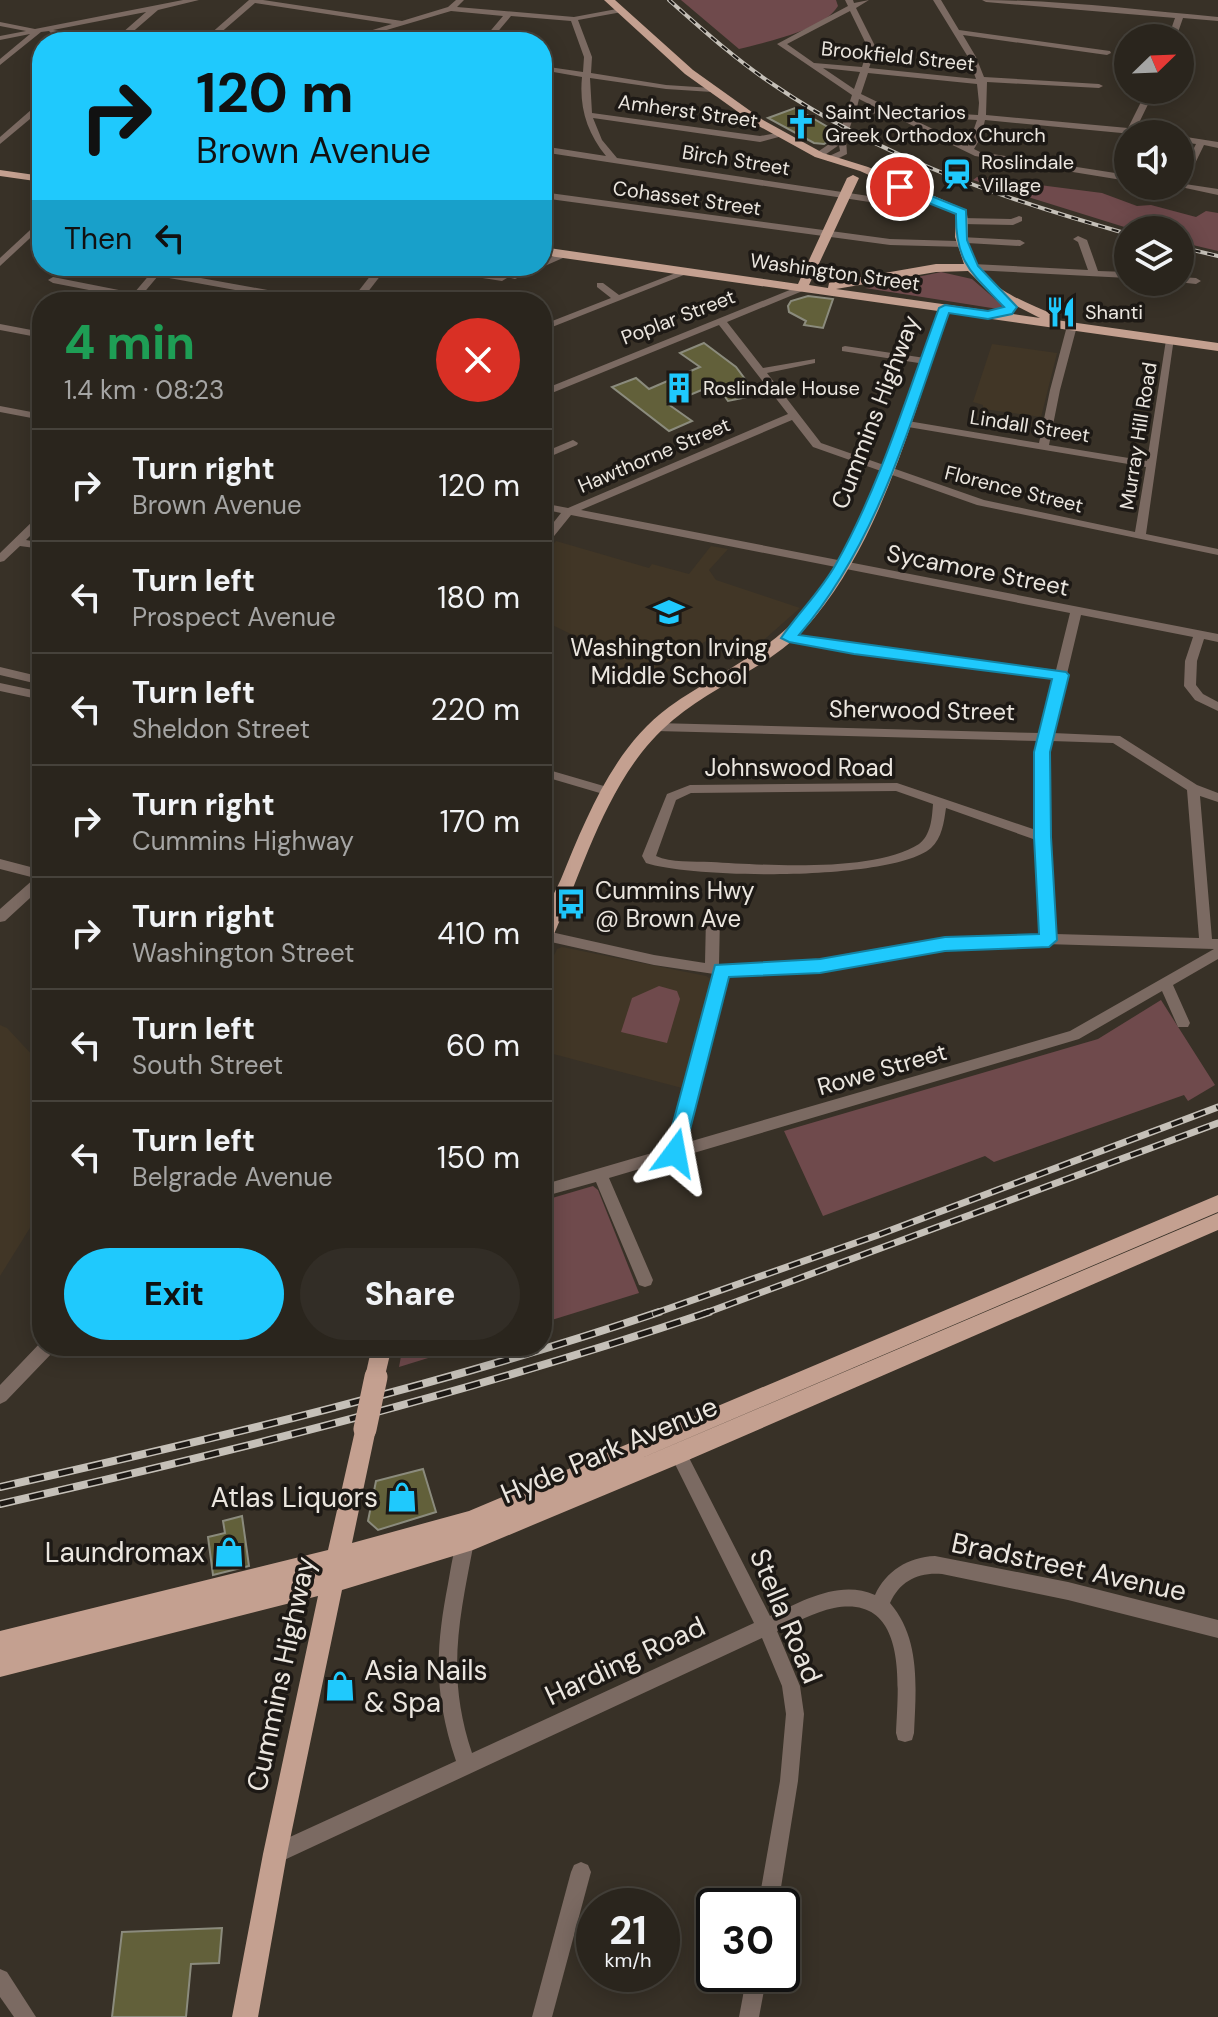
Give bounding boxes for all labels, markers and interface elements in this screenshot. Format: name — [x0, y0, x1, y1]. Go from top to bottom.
north arrow — [1114, 24, 1194, 104]
map controls — [1114, 24, 1194, 296]
street label: Brookfield Street — [820, 35, 976, 77]
text: 120 m — [196, 56, 354, 129]
icon: right — [64, 64, 168, 168]
street label: Amherst Street — [616, 88, 760, 134]
place label: Saint Nectarios Greek Orthodox Church — [825, 99, 1046, 148]
church icon: Saint Nectarios Greek Orthodox Church — [784, 107, 818, 141]
button: sound — [1114, 120, 1194, 200]
text: Brown Avenue — [196, 127, 431, 174]
street label: Birch Street — [680, 139, 792, 181]
place label: Roslindale Village — [981, 149, 1074, 198]
pin — [866, 153, 934, 221]
station icon: Roslindale Village — [940, 157, 974, 191]
icon: arrive — [878, 165, 922, 209]
street label: Cohasset Street — [611, 175, 763, 221]
icon: left — [148, 216, 192, 260]
button: layers — [1114, 216, 1194, 296]
text: Then — [64, 219, 132, 258]
street label: Washington Street — [748, 247, 922, 297]
street label: Poplar Street — [617, 283, 739, 351]
restaurant icon: Shanti — [1044, 295, 1078, 329]
place label: Shanti — [1085, 299, 1143, 325]
text: 4 min — [64, 311, 195, 374]
street label: Cummins Highway — [824, 311, 926, 513]
button: close — [436, 318, 520, 402]
street label: Murray Hill Road — [1113, 360, 1163, 512]
building icon: Roslindale House — [662, 371, 696, 405]
text: 1.4 km · 08:23 — [64, 373, 224, 407]
place label: Roslindale House — [703, 375, 860, 401]
street label: Lindall Street — [968, 404, 1092, 448]
street label: Hawthorne Street — [574, 411, 734, 499]
text: Turn right — [132, 449, 275, 488]
street label: Florence Street — [942, 459, 1086, 519]
icon: right — [64, 463, 108, 507]
text: 120 m — [438, 466, 520, 505]
text: Brown Avenue — [132, 488, 302, 522]
street label: Sycamore Street — [884, 537, 1072, 603]
text: Turn left — [132, 561, 255, 600]
icon: left — [64, 575, 108, 619]
text: 180 m — [437, 578, 520, 617]
school or university icon: Washington Irving Middle School — [652, 595, 686, 629]
text: Prospect Avenue — [132, 600, 336, 634]
place label: Washington Irving Middle School — [570, 632, 768, 691]
text: Turn left — [132, 673, 255, 712]
icon: left — [64, 687, 108, 731]
text: 220 m — [431, 690, 520, 729]
street label: Sherwood Street — [829, 693, 1015, 727]
text: Sheldon Street — [132, 712, 310, 746]
street label: Johnswood Road — [704, 752, 894, 783]
text: Turn right — [132, 785, 275, 824]
icon: right — [64, 799, 108, 843]
text: 170 m — [440, 802, 520, 841]
text: Cummins Highway — [132, 824, 354, 858]
place label: Cummins Hwy @ Brown Ave — [595, 875, 755, 934]
bus stop icon: Cummins Hwy @ Brown Ave — [554, 887, 588, 921]
text: Turn right — [132, 897, 275, 936]
icon: right — [64, 911, 108, 955]
text: 410 m — [437, 914, 520, 953]
text: Washington Street — [132, 936, 354, 970]
text: Turn left — [132, 1009, 255, 1048]
icon: left — [64, 1023, 108, 1067]
text: 60 m — [446, 1026, 520, 1065]
street label: Rowe Street — [814, 1036, 950, 1102]
text: South Street — [132, 1048, 283, 1082]
position arrow — [633, 1111, 717, 1195]
text: Turn left — [132, 1121, 255, 1160]
icon: left — [64, 1135, 108, 1179]
text: 150 m — [437, 1138, 520, 1177]
text: Belgrade Avenue — [132, 1160, 333, 1194]
button: Exit — [64, 1248, 284, 1340]
button: Share — [300, 1248, 520, 1340]
street label: Hyde Park Avenue — [495, 1388, 723, 1512]
place label: Atlas Liquors — [211, 1479, 378, 1516]
shop icon: Atlas Liquors — [385, 1480, 419, 1514]
street label: Bradstreet Avenue — [948, 1524, 1190, 1610]
place label: Laundromax — [45, 1534, 205, 1571]
shop icon: Laundromax — [212, 1535, 246, 1569]
street label: Stella Road — [741, 1543, 831, 1689]
street label: Cummins Highway — [238, 1553, 324, 1795]
street label: Harding Road — [539, 1608, 711, 1714]
place label: Asia Nails & Spa — [364, 1652, 488, 1721]
shop icon: Asia Nails & Spa — [323, 1669, 357, 1703]
speed limit sign: 30 — [696, 1888, 800, 1992]
text: 21 — [609, 1904, 647, 1956]
text: km/h — [604, 1947, 652, 1973]

